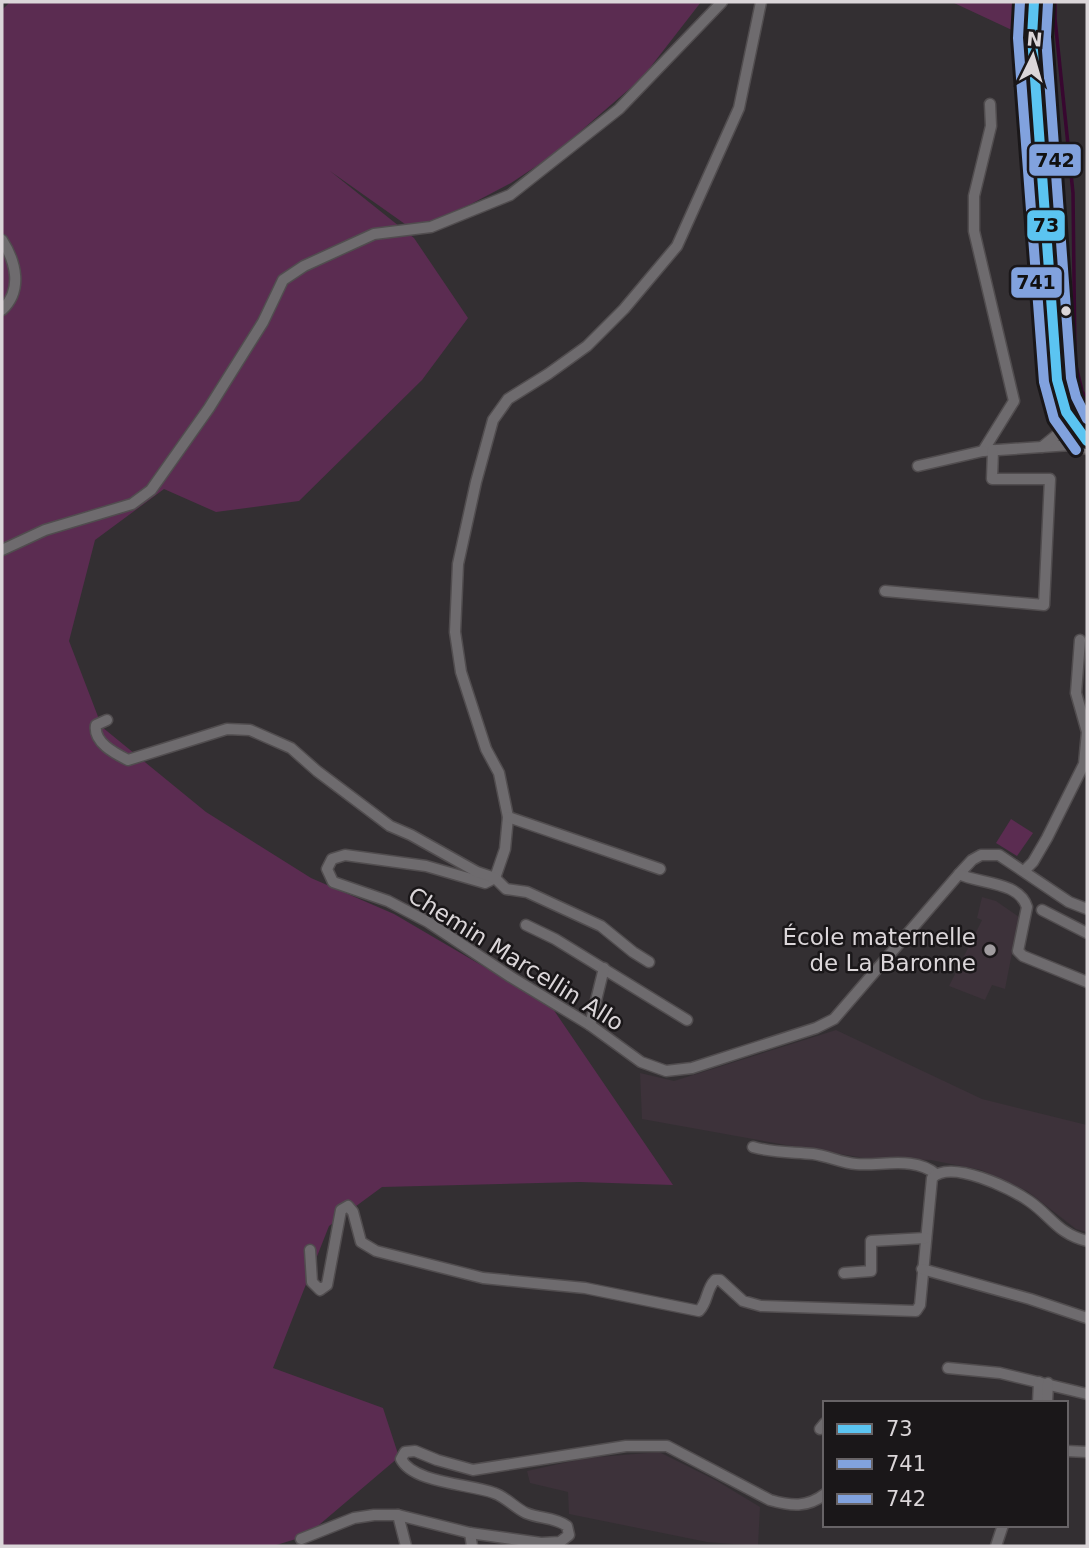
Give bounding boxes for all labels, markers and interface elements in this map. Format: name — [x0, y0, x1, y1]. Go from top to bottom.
north arrow — [998, 21, 1068, 91]
text: N — [1026, 27, 1043, 51]
line badge: 742 — [1028, 143, 1082, 177]
text: 742 — [1035, 149, 1075, 171]
line badge: 73 — [1026, 209, 1066, 242]
text: 73 — [1033, 214, 1059, 236]
line badge: 741 — [1010, 266, 1063, 299]
text: 741 — [1016, 271, 1056, 293]
unlabelled marker — [1059, 304, 1073, 318]
street label: Chemin Marcellin Allo — [404, 882, 628, 1036]
place label: École maternelle de La Baronne — [783, 923, 976, 976]
marker: École maternelle de La Baronne — [982, 942, 998, 958]
legend — [823, 1401, 1068, 1527]
text: 73 — [886, 1417, 913, 1441]
text: 741 — [886, 1452, 926, 1476]
text: 742 — [886, 1487, 926, 1511]

